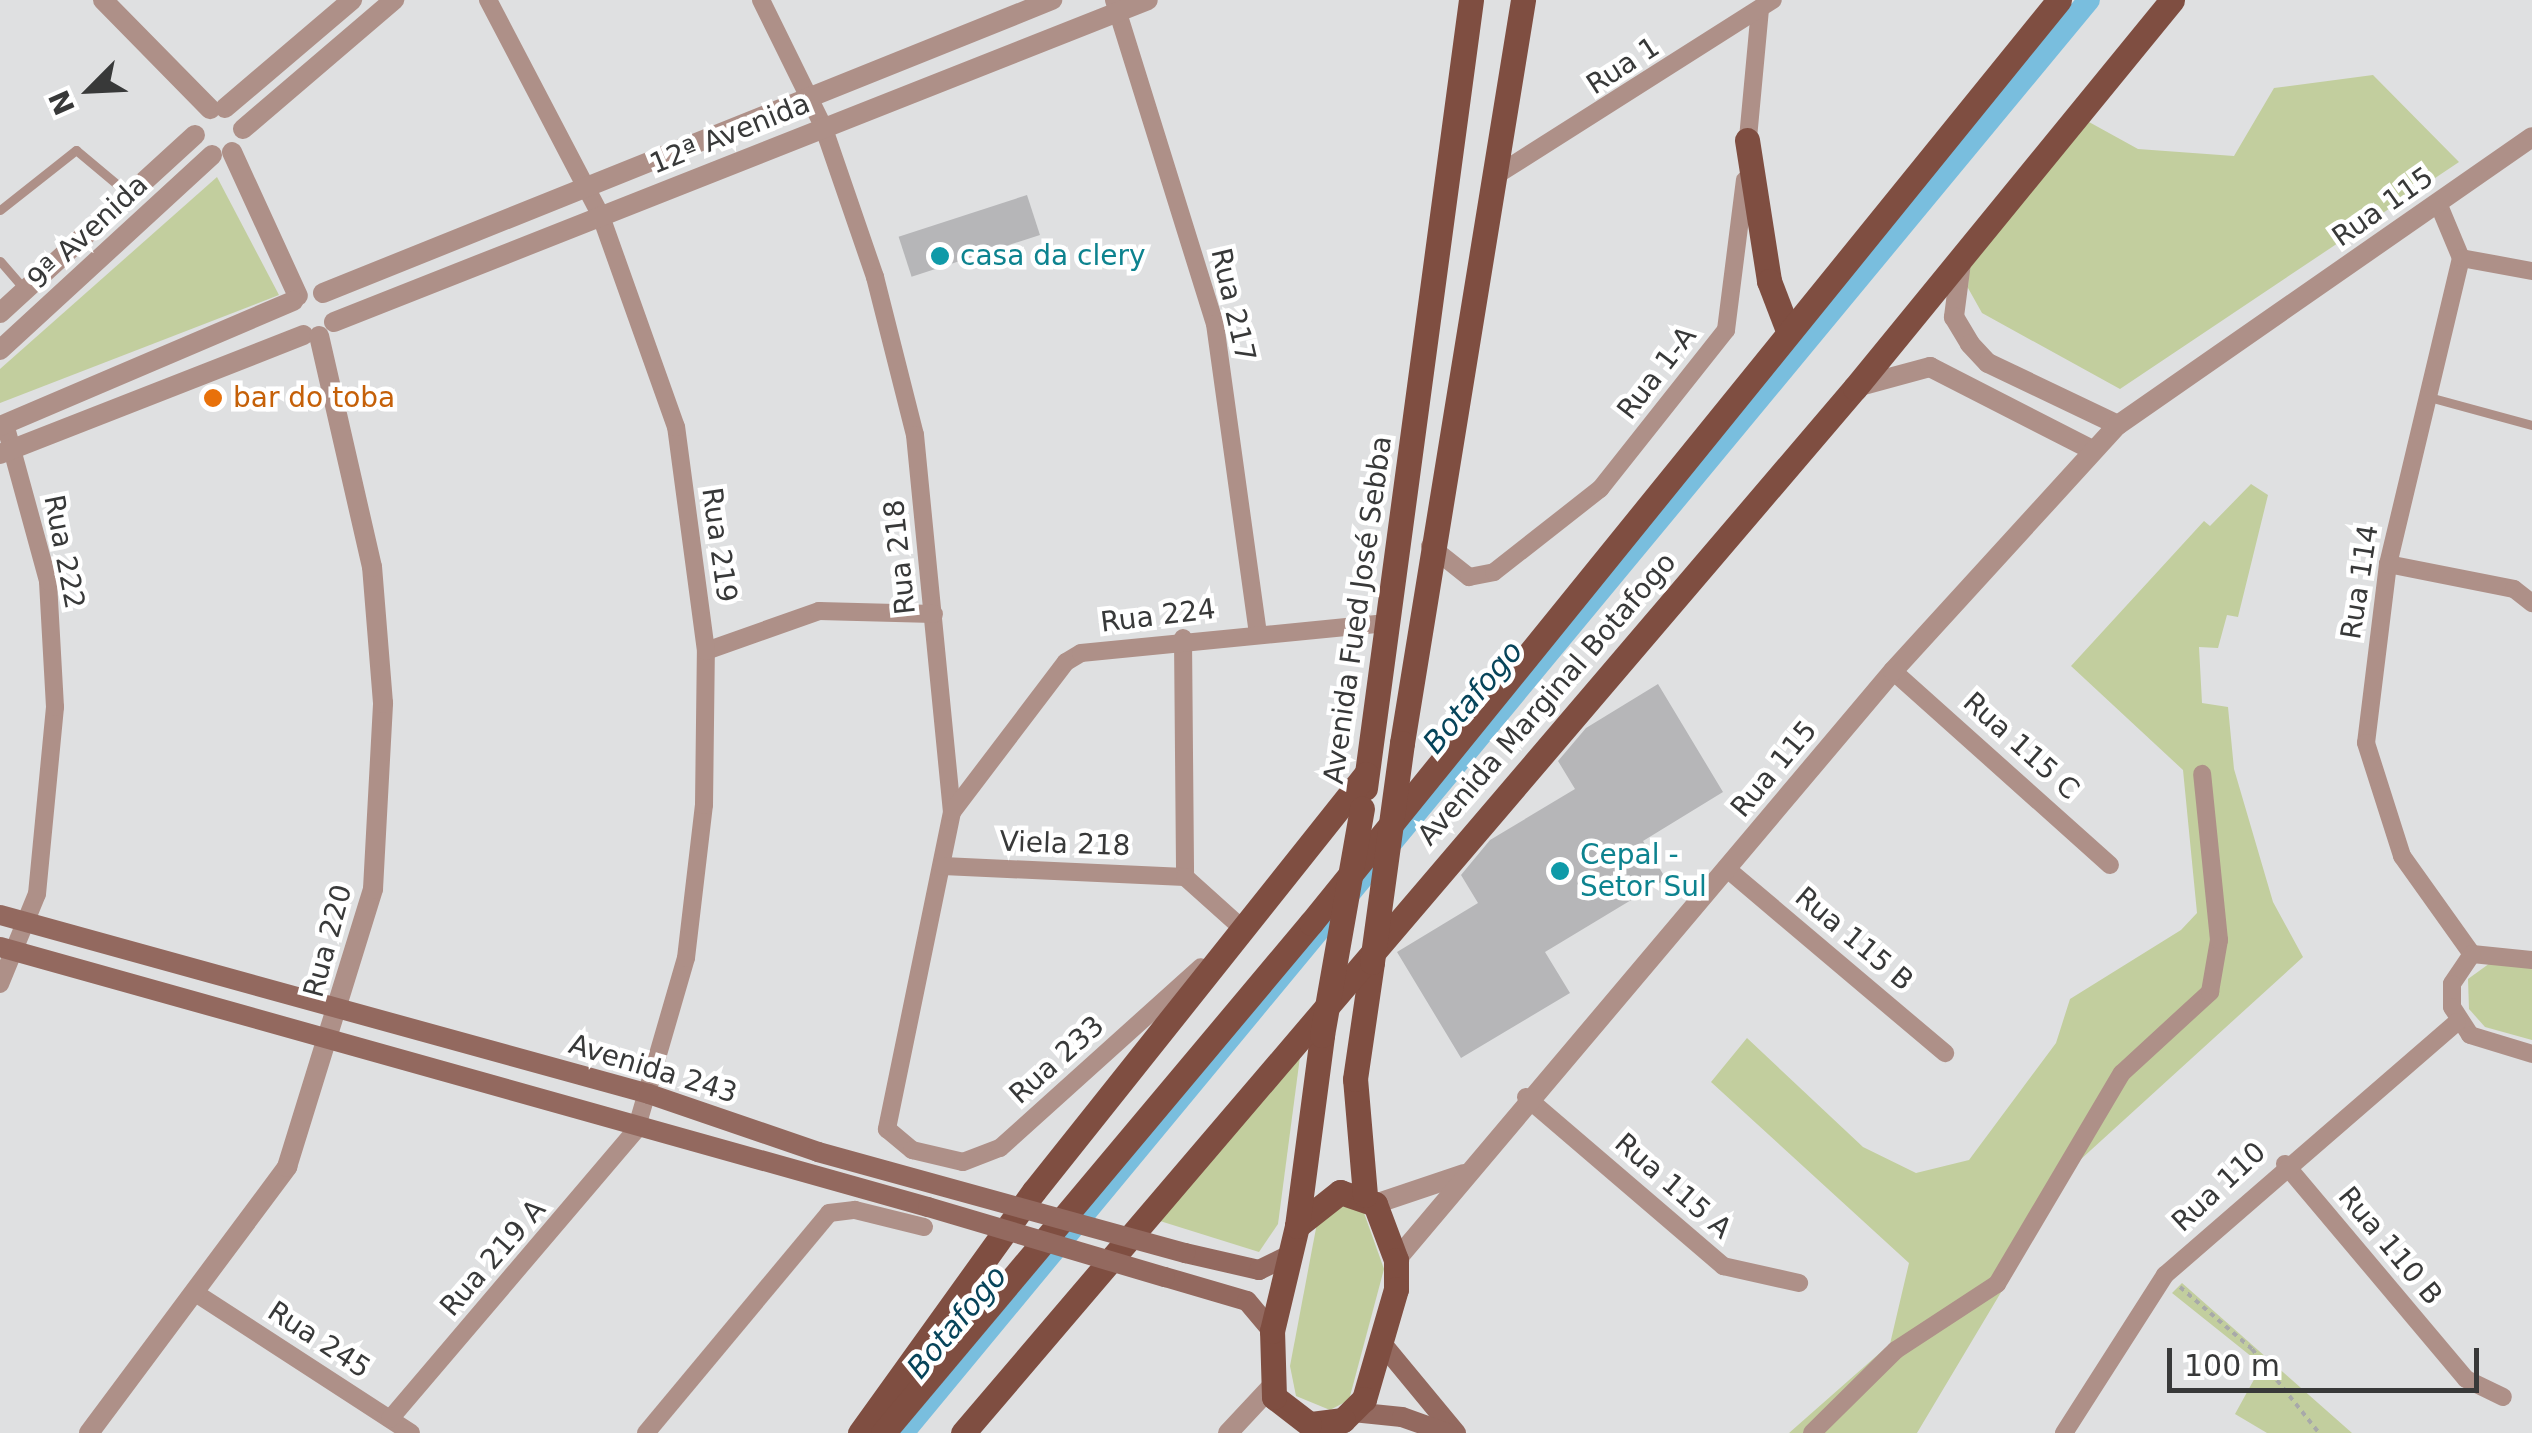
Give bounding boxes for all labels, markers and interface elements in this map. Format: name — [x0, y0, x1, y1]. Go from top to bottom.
street label: Rua 1 — [1580, 30, 1666, 102]
north arrow — [40, 40, 140, 140]
text: N — [42, 85, 82, 120]
street label: 12ª Avenida — [645, 87, 815, 181]
street label: Rua 115 — [2326, 160, 2440, 254]
street label: 9ª Avenida — [21, 168, 155, 296]
place label: casa da clery — [960, 239, 1146, 273]
marker: casa da clery — [929, 245, 951, 267]
street label: Rua 217 — [1204, 245, 1262, 365]
street label: Rua 1-A — [1610, 320, 1704, 426]
place label: bar do toba — [233, 381, 395, 415]
marker: bar do toba — [202, 387, 224, 409]
street label: Avenida Fued José Sebba — [1317, 434, 1399, 786]
street label: Rua 219 — [694, 486, 744, 604]
street label: Rua 222 — [36, 492, 92, 612]
street label: Rua 218 — [877, 498, 923, 616]
street label: Rua 114 — [2334, 522, 2386, 642]
street label: Avenida Marginal Botafogo — [1411, 546, 1683, 852]
street label: Rua 224 — [1099, 592, 1217, 640]
water label: Botafogo — [1416, 634, 1530, 760]
street label: Rua 115 C — [1956, 685, 2086, 807]
street label: Rua 115 — [1724, 714, 1824, 824]
street label: Viela 218 — [999, 825, 1131, 863]
place label: Cepal - Setor Sul — [1580, 838, 1707, 904]
marker: Cepal - Setor Sul — [1549, 860, 1571, 882]
street label: Rua 115 B — [1788, 880, 1920, 998]
street label: Rua 220 — [297, 881, 359, 1001]
street label: Rua 233 — [1003, 1009, 1111, 1111]
street label: Avenida 243 — [565, 1027, 741, 1111]
street label: Rua 115 A — [1608, 1126, 1738, 1246]
street label: Rua 110 — [2165, 1135, 2273, 1239]
street label: Rua 110 B — [2331, 1180, 2449, 1312]
street label: Rua 219 A — [433, 1193, 553, 1323]
water label: Botafogo — [900, 1259, 1014, 1385]
street label: Rua 245 — [261, 1294, 377, 1386]
scale bar — [2172, 1328, 2484, 1390]
text: 100 m — [2184, 1348, 2280, 1383]

